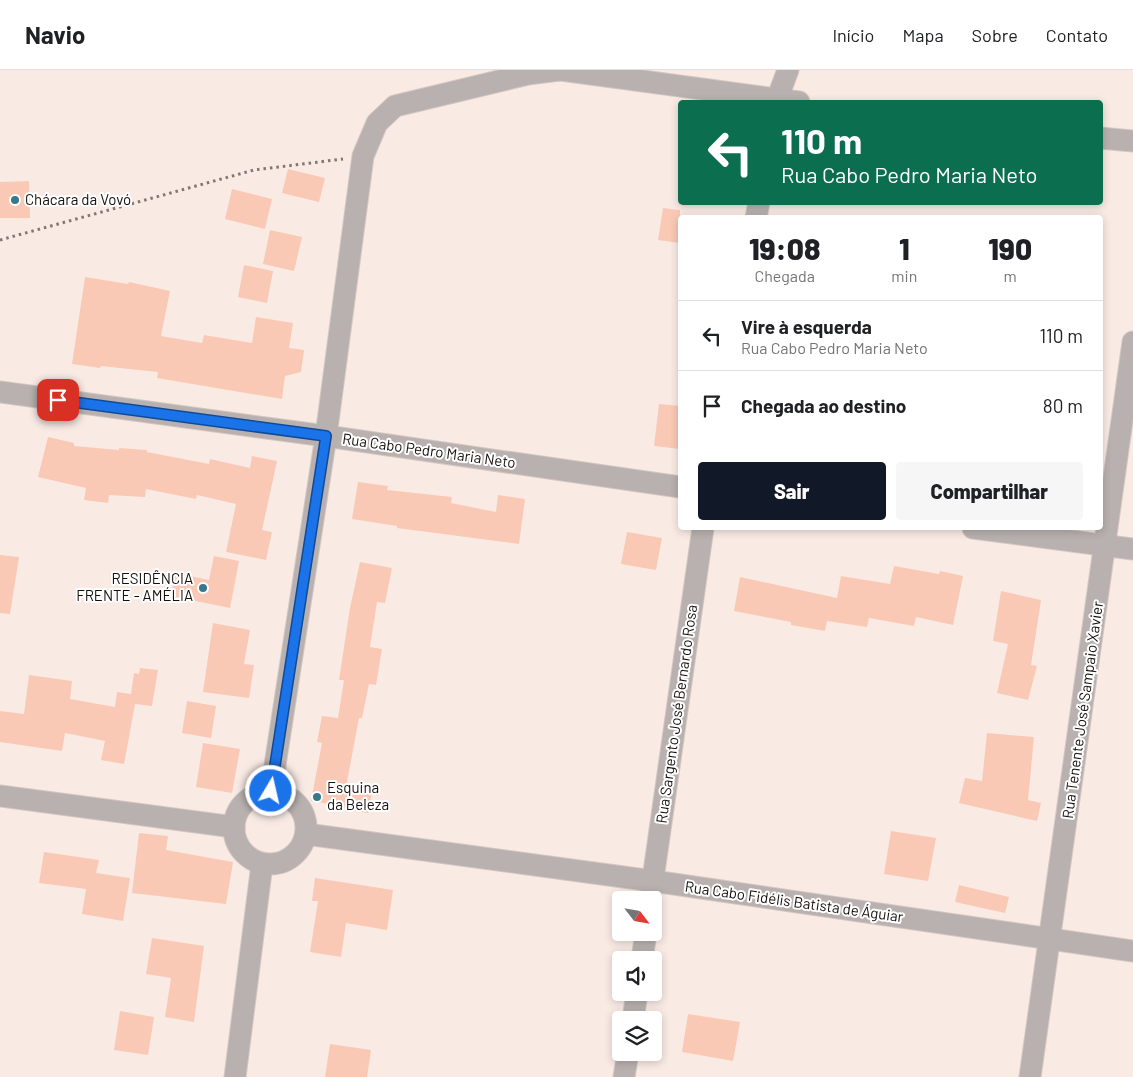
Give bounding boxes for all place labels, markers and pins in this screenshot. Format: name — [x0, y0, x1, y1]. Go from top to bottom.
place label: Chácara da Vovó — [25, 190, 131, 208]
marker: Chácara da Vovó — [9, 194, 21, 206]
pin — [37, 379, 79, 421]
place label: RESIDÊNCIA FRENTE - AMÉLIA — [76, 569, 193, 604]
marker: RESIDÊNCIA FRENTE - AMÉLIA — [197, 582, 209, 594]
place label: Esquina da Beleza — [327, 778, 389, 813]
marker: Esquina da Beleza — [311, 791, 323, 803]

